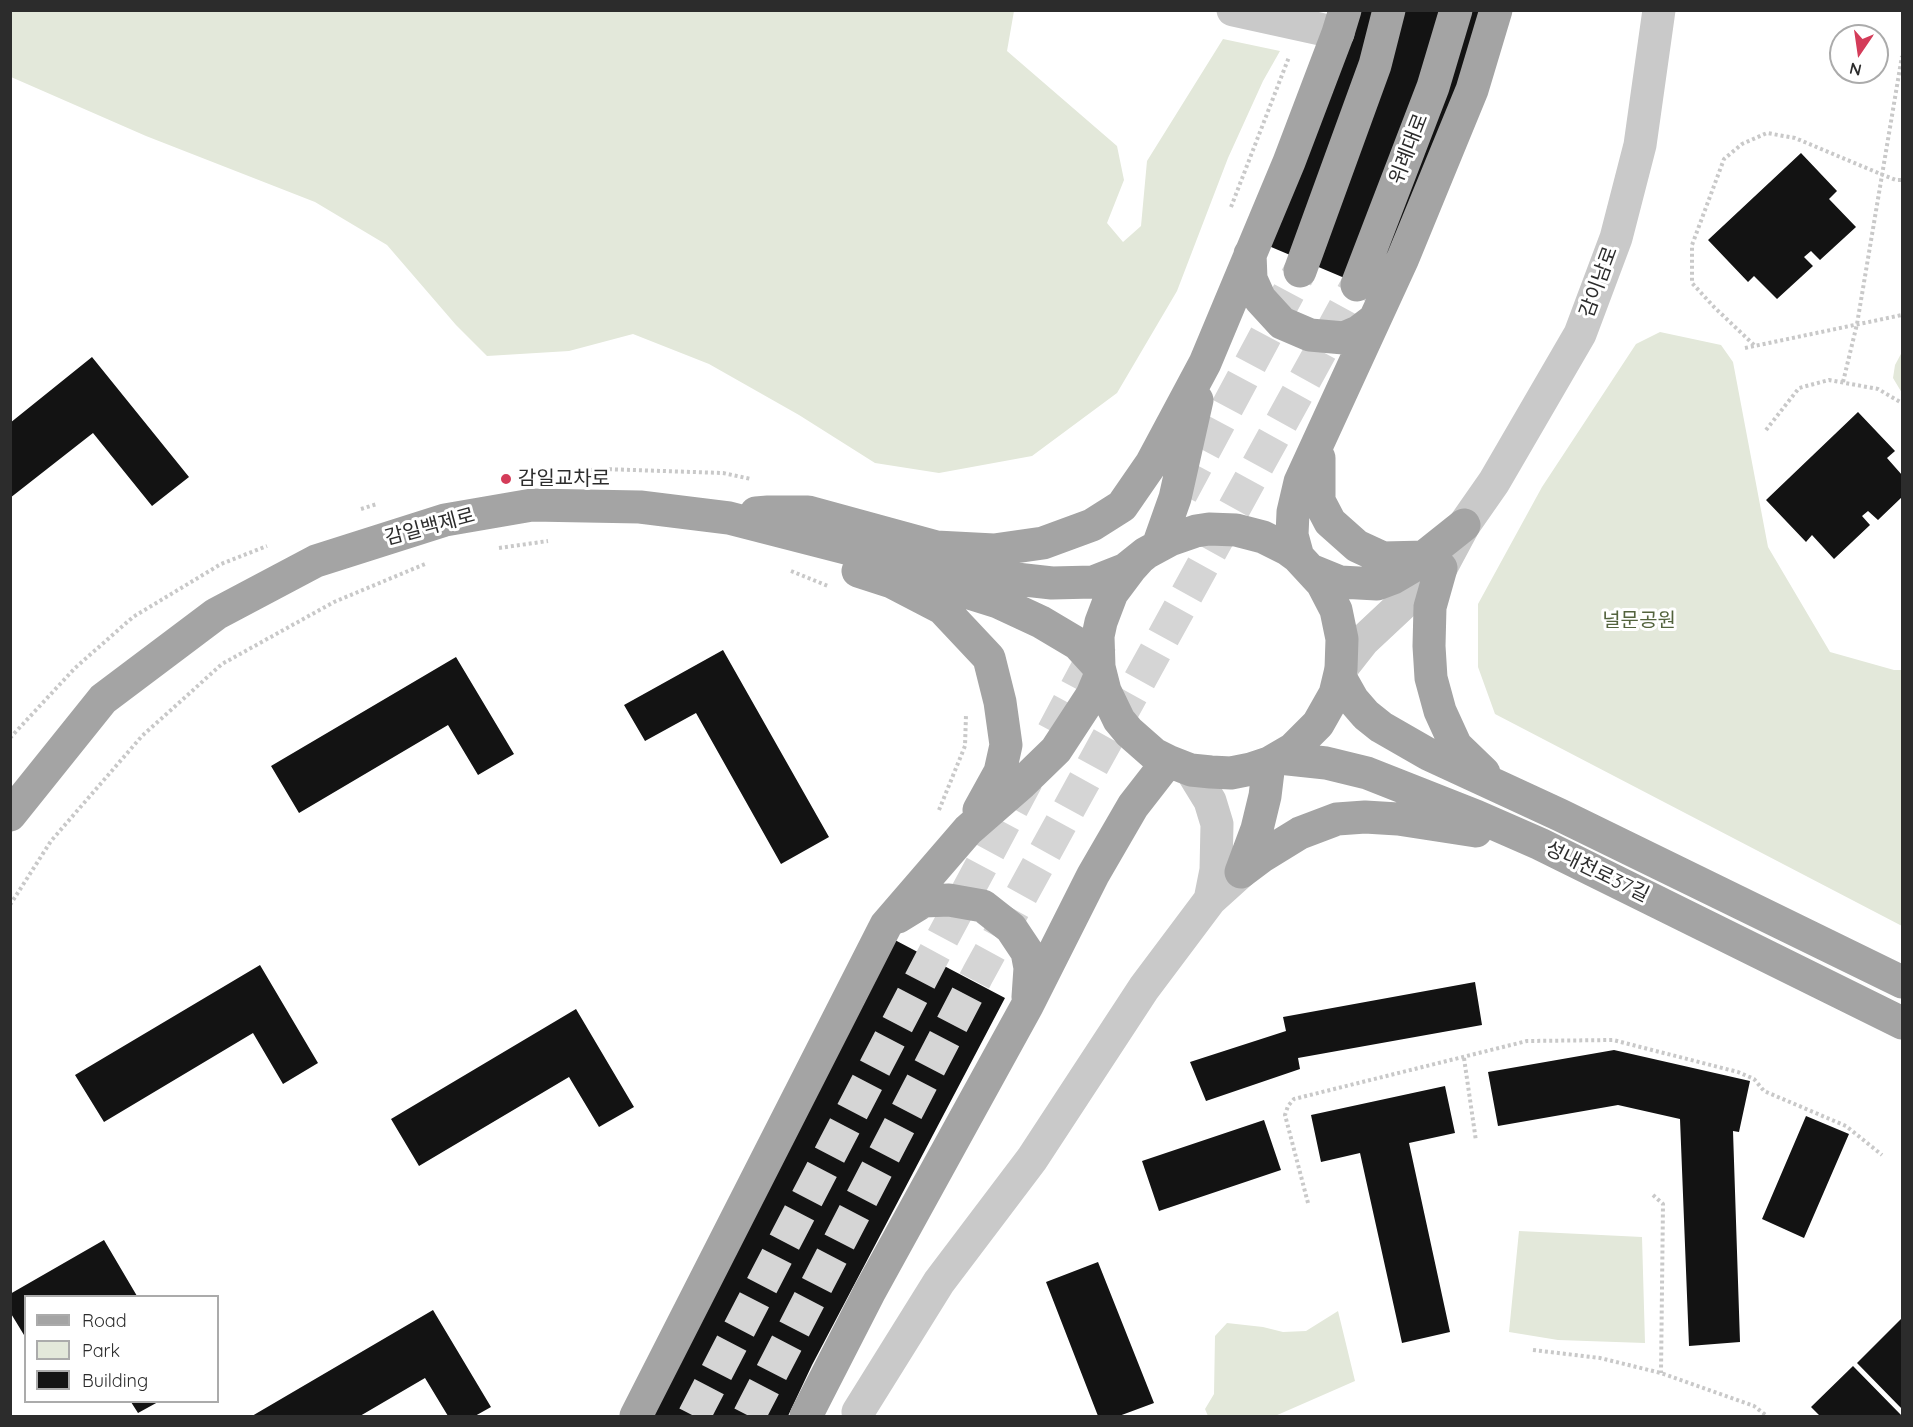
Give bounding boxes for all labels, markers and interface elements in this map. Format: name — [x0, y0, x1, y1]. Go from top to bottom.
north arrow — [1829, 24, 1889, 84]
text: N — [1847, 59, 1863, 81]
street label: 위례대로 — [1385, 110, 1433, 188]
street label: 감이남로 — [1575, 243, 1623, 321]
place label: 감일교차로 — [518, 467, 610, 491]
marker: 감일교차로 — [499, 472, 513, 486]
street label: 감일백제로 — [382, 504, 478, 550]
park label: 널문공원 — [1602, 609, 1676, 633]
street label: 성내천로37길 — [1541, 837, 1653, 907]
legend — [24, 1295, 219, 1403]
text: Road — [82, 1309, 127, 1332]
text: Park — [82, 1339, 120, 1362]
text: Building — [82, 1369, 148, 1392]

